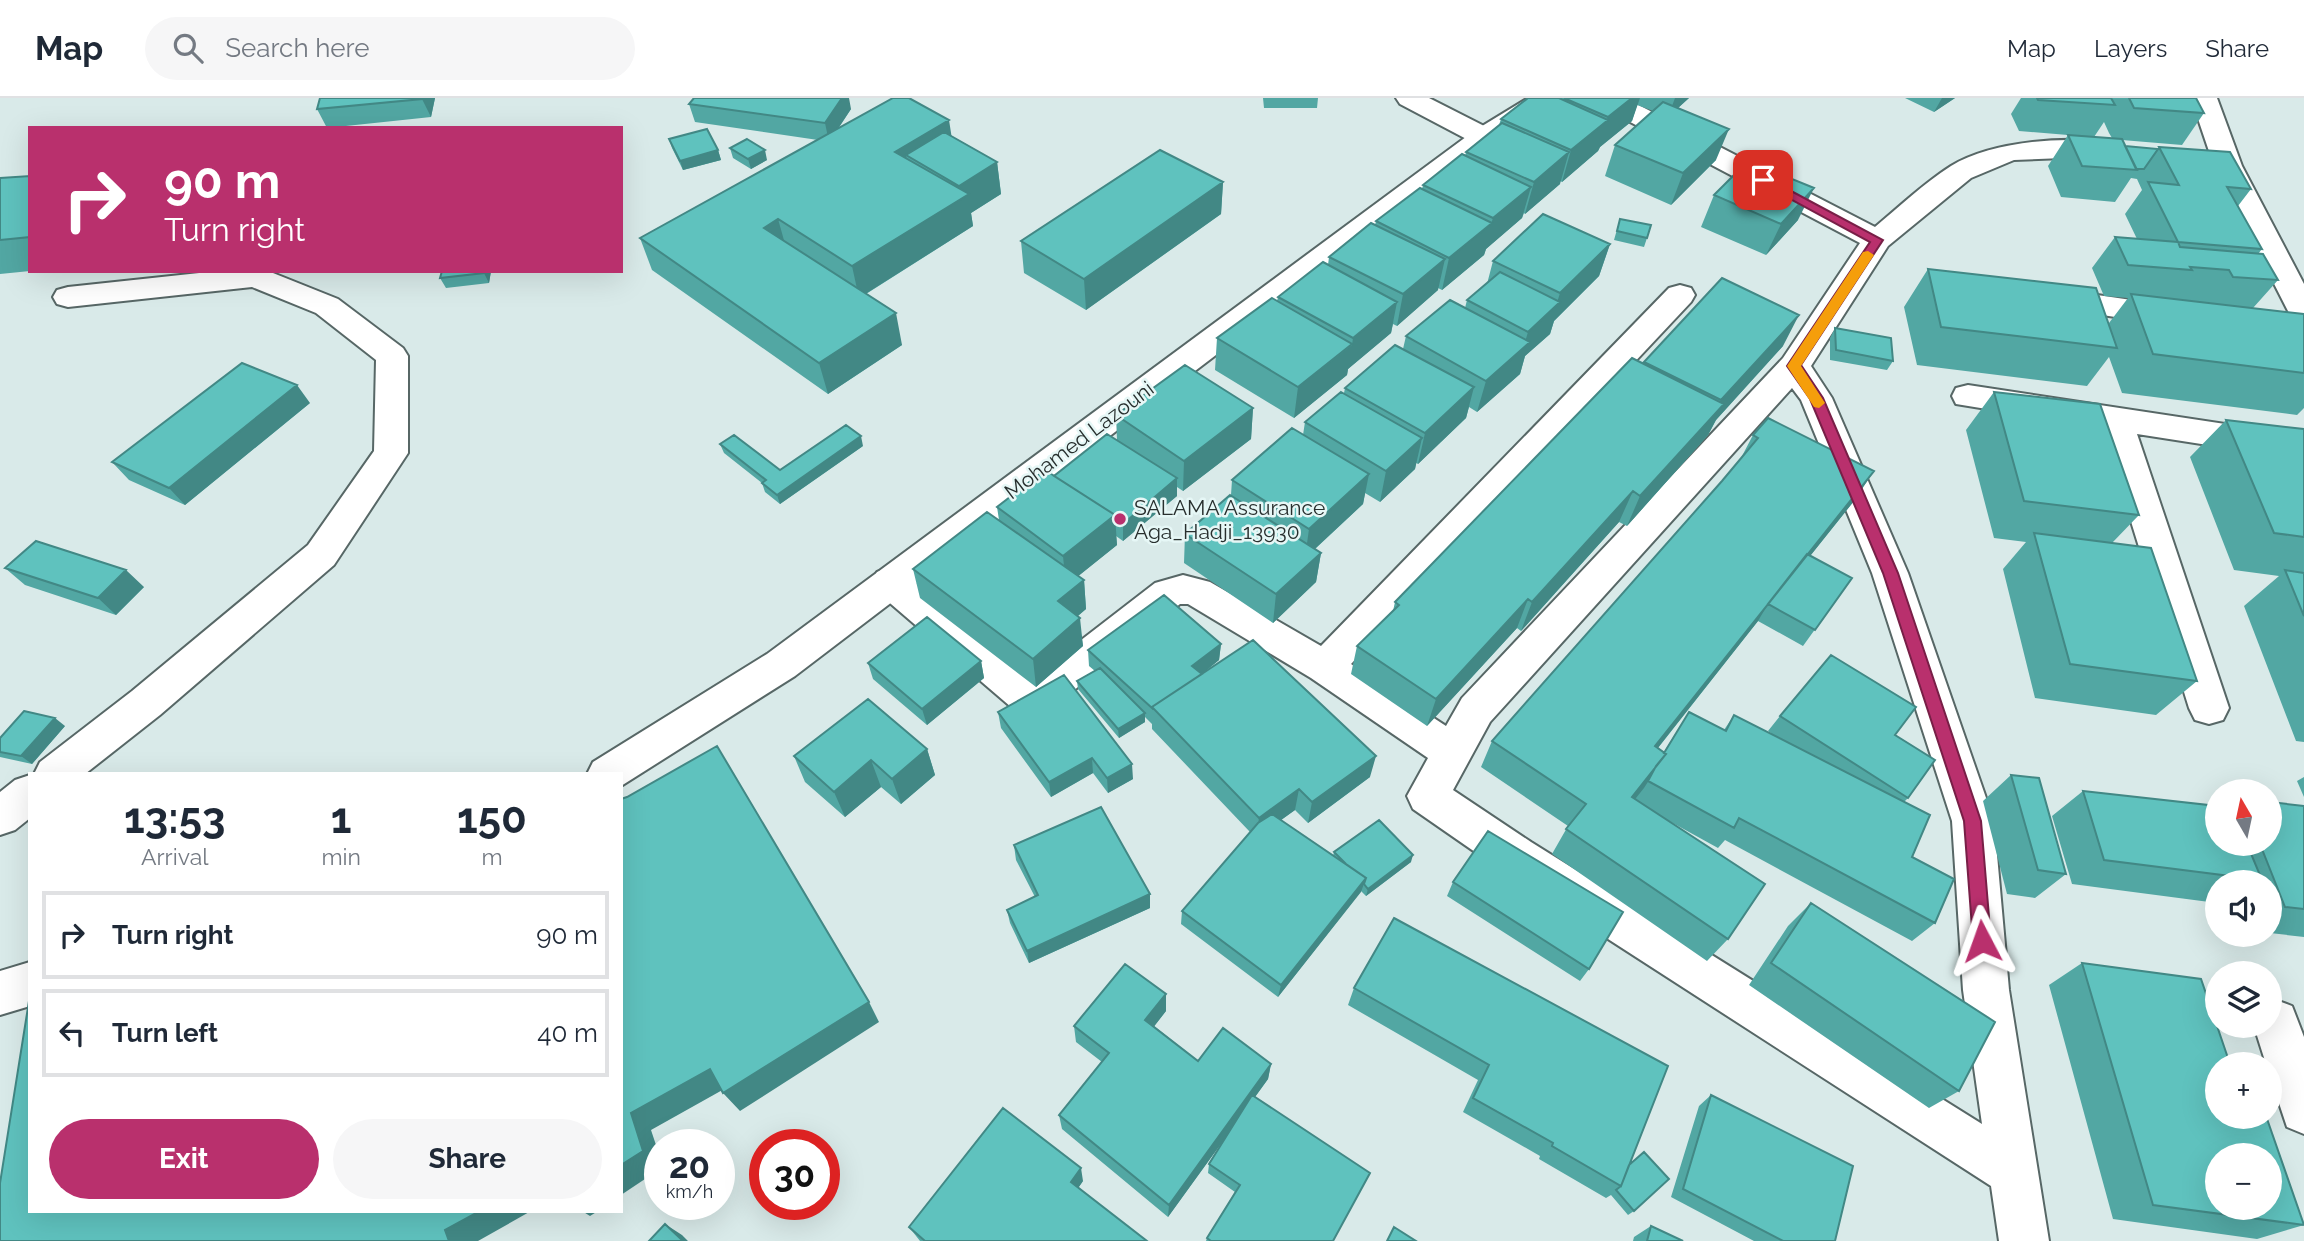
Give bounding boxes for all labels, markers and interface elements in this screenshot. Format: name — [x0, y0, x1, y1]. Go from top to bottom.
search box — [145, 17, 635, 80]
text: Map — [35, 29, 103, 68]
icon: search — [169, 29, 207, 67]
text: Search here — [225, 33, 370, 63]
text: Map — [2007, 34, 2056, 63]
text: Layers — [2094, 34, 2167, 63]
text: Share — [2205, 34, 2269, 63]
pin — [1733, 150, 1793, 210]
text: 90 m — [164, 152, 280, 209]
icon: right — [49, 154, 140, 245]
icon: arrive — [1744, 161, 1782, 199]
text: Turn right — [164, 211, 305, 248]
street label: Mohamed Lazouni — [1000, 376, 1158, 504]
place label: SALAMA Assurance Aga_Hadji_13930 — [1134, 495, 1325, 544]
marker: SALAMA Assurance Aga_Hadji_13930 — [1112, 511, 1128, 527]
north arrow — [2205, 779, 2282, 856]
map controls — [2205, 779, 2282, 1220]
text: 13:53 — [124, 794, 225, 843]
text: 1 — [331, 794, 352, 843]
text: 150 — [457, 794, 527, 843]
text: Arrival — [141, 843, 208, 870]
text: min — [321, 843, 361, 870]
text: m — [481, 843, 503, 870]
button: sound — [2205, 870, 2282, 947]
position arrow — [1945, 904, 2019, 978]
icon: right — [53, 916, 91, 954]
text: Turn right — [112, 920, 233, 950]
text: 90 m — [536, 920, 598, 950]
button: layers — [2205, 961, 2282, 1038]
icon: left — [53, 1014, 91, 1052]
text: Turn left — [112, 1018, 218, 1048]
text: 40 m — [537, 1018, 598, 1048]
button: + — [2205, 1052, 2282, 1129]
button: Exit — [49, 1119, 319, 1199]
button: Share — [333, 1119, 602, 1199]
speed limit sign: 30 — [749, 1129, 840, 1220]
button: − — [2205, 1143, 2282, 1220]
text: 20 — [669, 1145, 710, 1186]
text: km/h — [666, 1181, 713, 1202]

